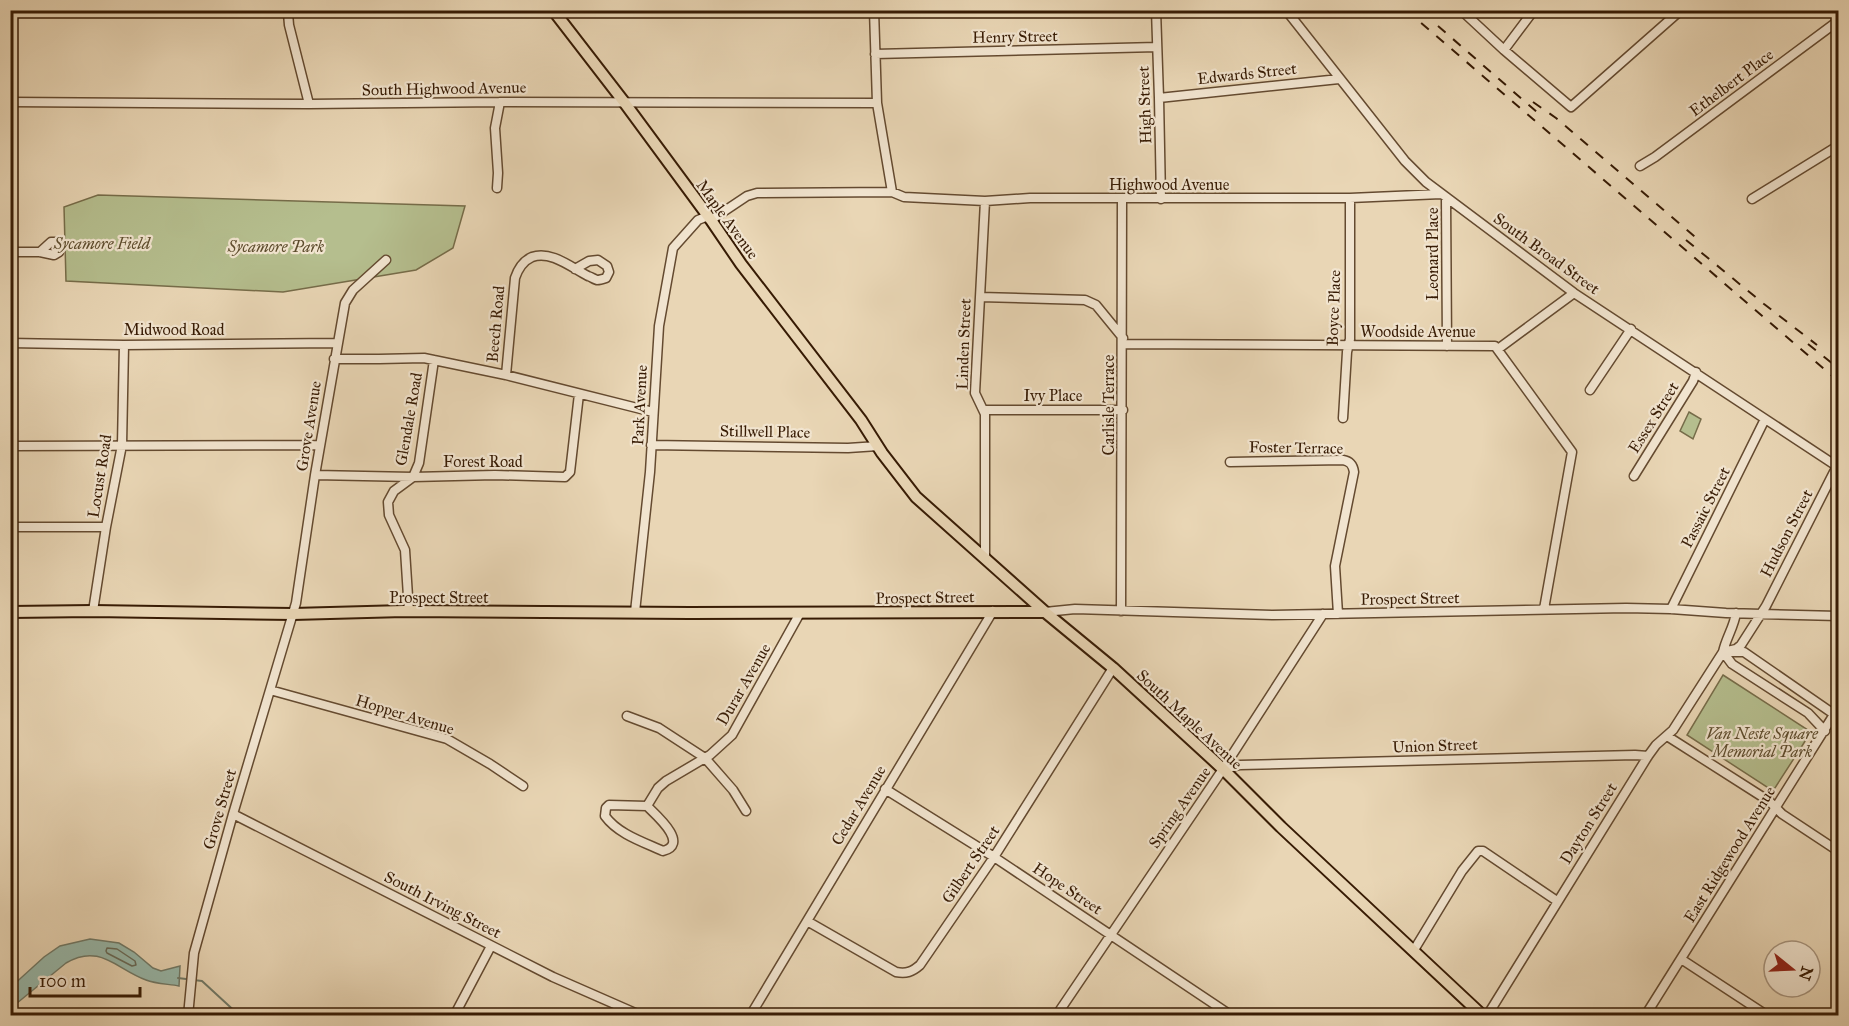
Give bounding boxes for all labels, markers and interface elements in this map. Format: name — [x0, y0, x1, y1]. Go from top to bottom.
street label: Henry Street — [972, 26, 1058, 47]
street label: Ethelbert Place — [1686, 44, 1777, 120]
street label: Edwards Street — [1197, 59, 1298, 88]
street label: High Street — [1134, 65, 1156, 144]
street label: South Highwood Avenue — [362, 78, 527, 100]
street label: Highwood Avenue — [1109, 175, 1230, 195]
street label: Maple Avenue — [692, 176, 763, 263]
street label: Leonard Place — [1423, 207, 1442, 301]
street label: South Broad Street — [1490, 209, 1604, 298]
park label: Sycamore Field — [53, 234, 152, 253]
park label: Sycamore Park — [227, 237, 324, 256]
street label: Boyce Place — [1323, 269, 1344, 347]
street label: Beech Road — [483, 285, 508, 363]
street label: Linden Street — [952, 298, 975, 390]
street label: Midwood Road — [123, 320, 225, 339]
street label: Woodside Avenue — [1360, 322, 1476, 341]
street label: Carlisle Terrace — [1099, 354, 1118, 456]
street label: Park Avenue — [628, 364, 651, 446]
street label: Glendale Road — [391, 371, 426, 467]
street label: Essex Street — [1624, 378, 1683, 456]
street label: Grove Avenue — [292, 379, 325, 473]
street label: Ivy Place — [1024, 386, 1083, 405]
street label: Stillwell Place — [720, 421, 811, 442]
street label: Locust Road — [84, 433, 115, 519]
street label: Foster Terrace — [1249, 437, 1344, 458]
street label: Forest Road — [443, 452, 523, 471]
street label: Passaic Street — [1677, 463, 1734, 551]
street label: Hudson Street — [1756, 486, 1817, 580]
street label: Prospect Street — [875, 587, 975, 608]
street label: Prospect Street — [389, 588, 489, 607]
street label: Prospect Street — [1360, 588, 1460, 609]
street label: Durar Avenue — [712, 640, 775, 729]
street label: South Maple Avenue — [1133, 666, 1247, 773]
street label: Hopper Avenue — [353, 690, 457, 739]
park label: Van Neste Square Memorial Park — [1706, 724, 1819, 761]
street label: Union Street — [1392, 735, 1478, 756]
street label: Cedar Avenue — [827, 762, 890, 849]
street label: Spring Avenue — [1144, 763, 1215, 852]
street label: Grove Street — [199, 766, 240, 852]
street label: Dayton Street — [1556, 779, 1621, 867]
street label: East Ridgewood Avenue — [1680, 782, 1780, 926]
street label: Gilbert Street — [937, 822, 1004, 907]
street label: Hope Street — [1029, 858, 1106, 919]
street label: South Irving Street — [381, 867, 505, 943]
north arrow — [1762, 939, 1822, 999]
scale bar — [30, 960, 140, 998]
text: N — [1795, 964, 1817, 983]
text: 100 m — [39, 970, 86, 992]

